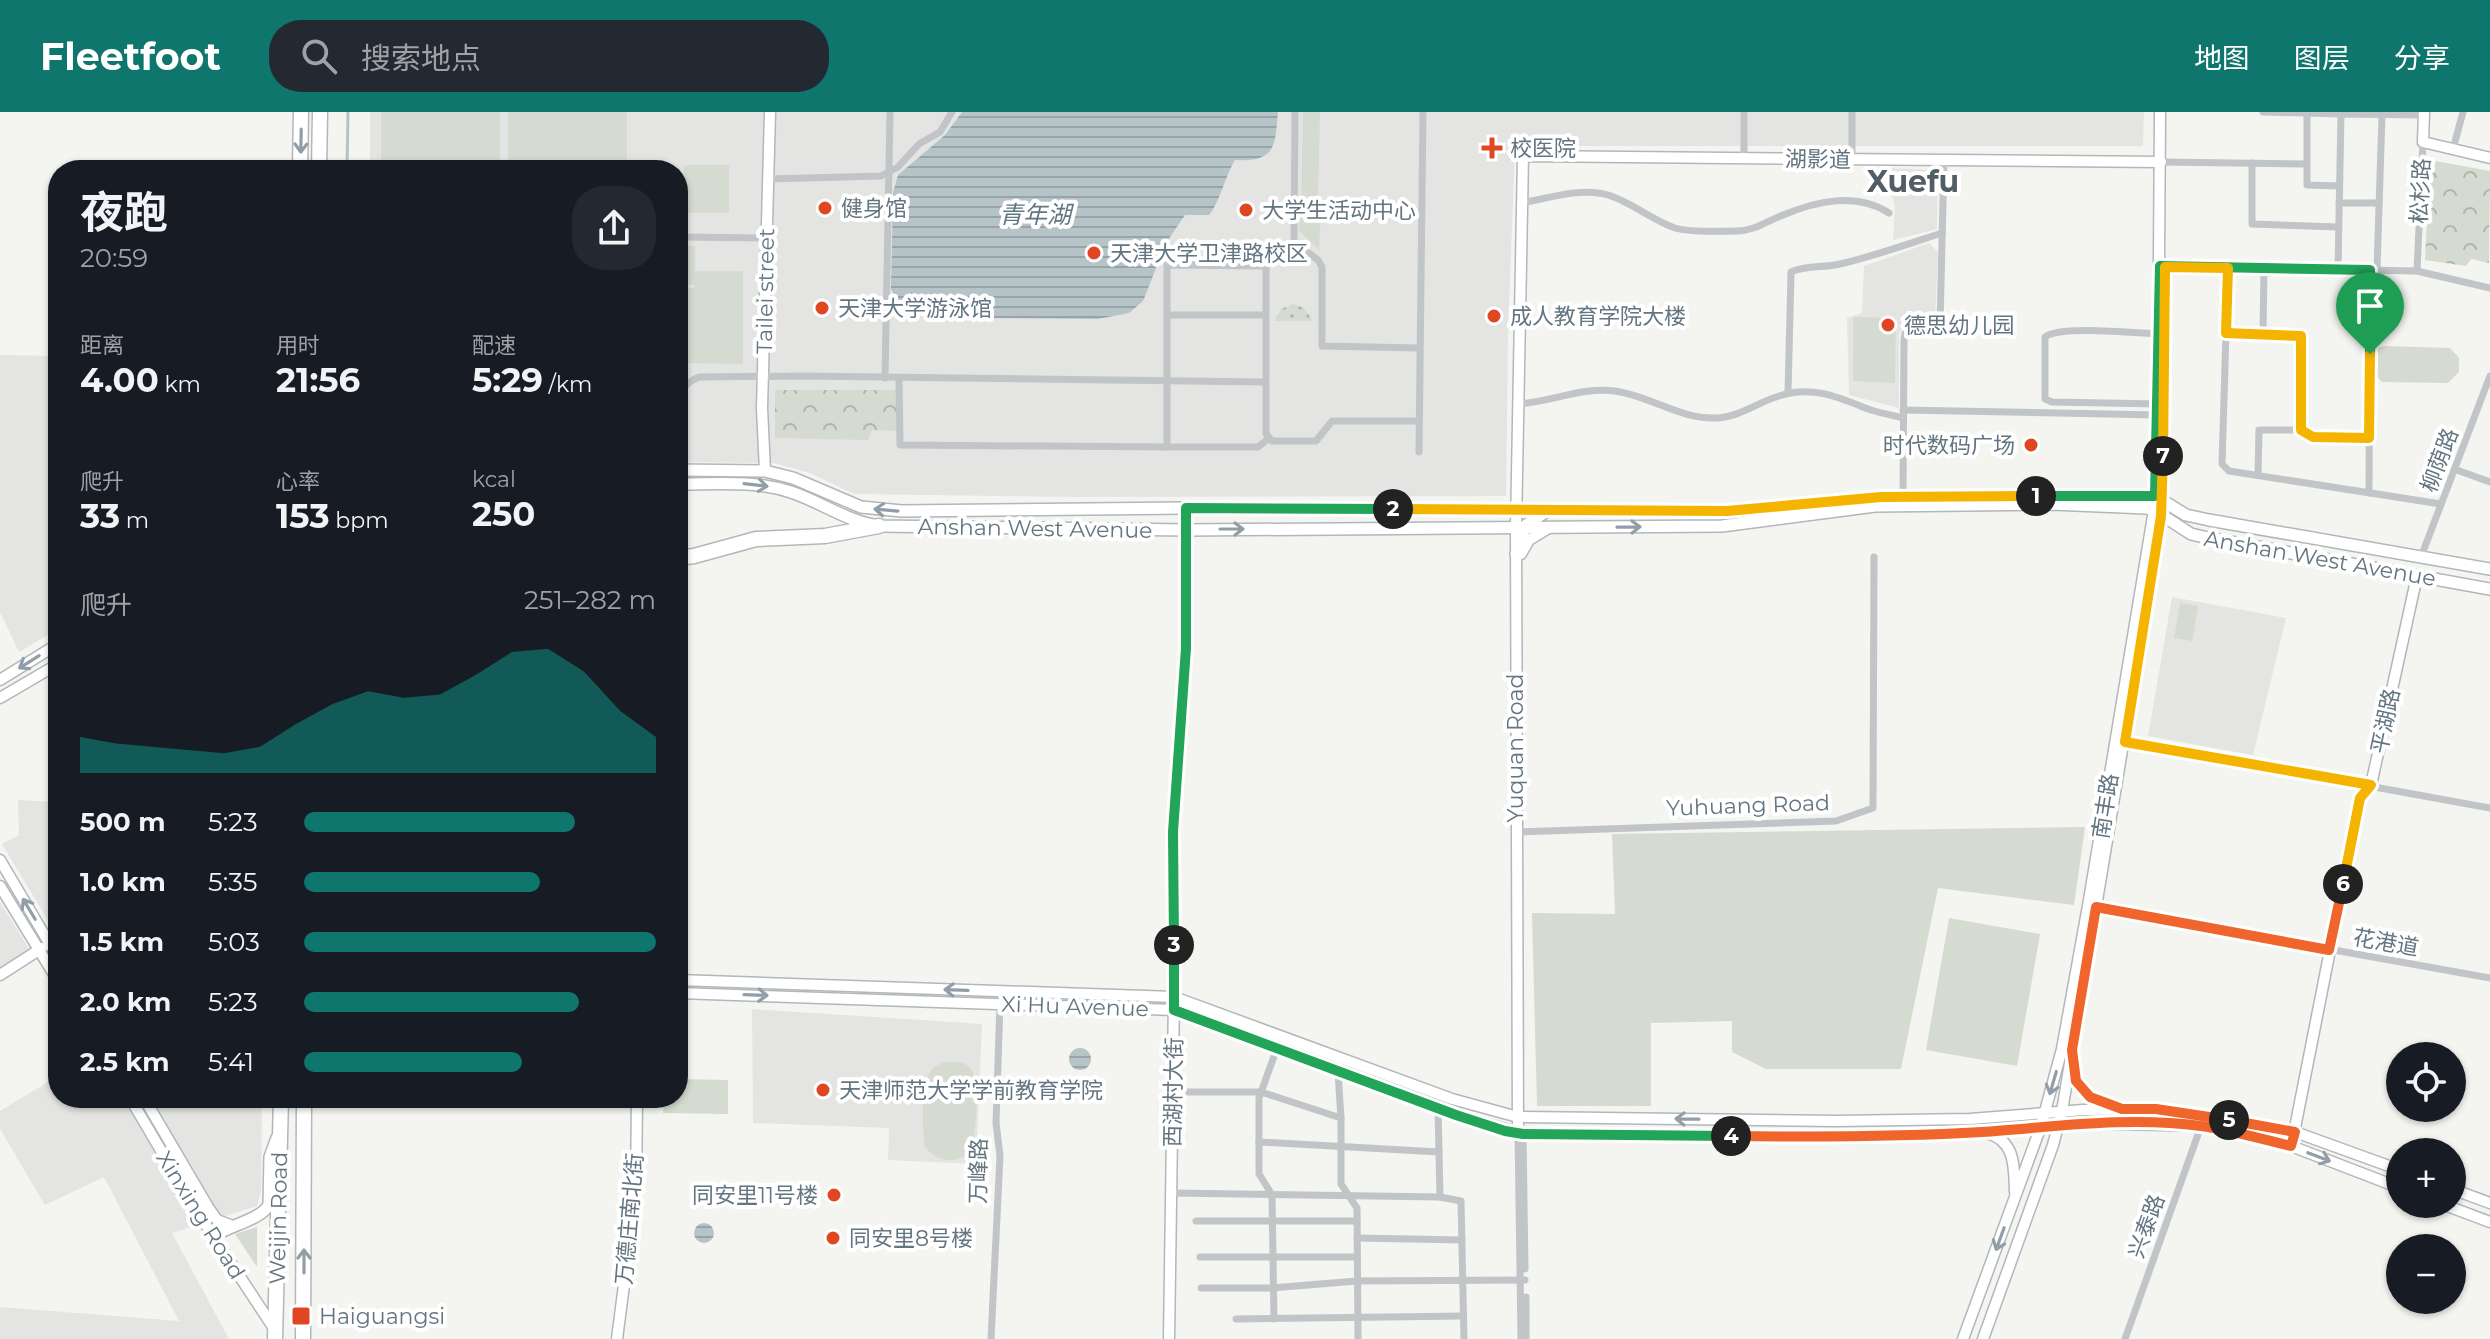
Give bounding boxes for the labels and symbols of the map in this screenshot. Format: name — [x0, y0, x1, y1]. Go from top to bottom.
one-way arrow — [293, 127, 308, 154]
place label: 校医院 — [1510, 135, 1576, 162]
marker: 校医院 — [1481, 137, 1503, 159]
street label: 湖影道 — [1785, 145, 1851, 174]
street label: 松杉路 — [2405, 157, 2436, 225]
district label: Xuefu — [1867, 163, 1959, 200]
place label: 健身馆 — [841, 195, 907, 222]
place label: 大学生活动中心 — [1262, 197, 1416, 224]
marker: 健身馆 — [816, 199, 834, 217]
water label: 青年湖 — [999, 200, 1075, 229]
marker: 大学生活动中心 — [1237, 201, 1255, 219]
street label: Tailei street — [751, 228, 780, 354]
place label: 天津大学卫津路校区 — [1110, 240, 1308, 267]
marker: 天津大学卫津路校区 — [1085, 244, 1103, 262]
pin — [2336, 272, 2404, 354]
place label: 天津大学游泳馆 — [838, 295, 992, 322]
marker: 天津大学游泳馆 — [813, 299, 831, 317]
place label: 成人教育学院大楼 — [1510, 303, 1686, 330]
marker: 成人教育学院大楼 — [1485, 307, 1503, 325]
place label: 德思幼儿园 — [1904, 312, 2014, 339]
marker: 德思幼儿园 — [1879, 316, 1897, 334]
street label: 柳荫路 — [2415, 425, 2464, 496]
place label: 时代数码广场 — [1883, 432, 2015, 459]
marker: 时代数码广场 — [2022, 436, 2040, 454]
pin: 7 — [2143, 436, 2183, 476]
pin: 1 — [2016, 476, 2056, 516]
one-way arrow — [743, 478, 768, 493]
pin: 2 — [1373, 489, 1413, 529]
one-way arrow — [873, 502, 900, 517]
street label: Anshan West Avenue — [917, 513, 1153, 544]
one-way arrow — [1615, 519, 1642, 535]
one-way arrow — [1218, 521, 1245, 537]
street label: Anshan West Avenue — [2202, 525, 2438, 592]
one-way arrow — [18, 655, 41, 671]
street label: Yuquan Road — [1502, 674, 1529, 822]
street label: 平湖路 — [2365, 686, 2406, 756]
street label: 南丰路 — [2087, 771, 2124, 841]
street label: Yuhuang Road — [1666, 789, 1830, 822]
pin: 6 — [2323, 864, 2363, 904]
one-way arrow — [21, 898, 37, 921]
street label: 花港道 — [2351, 923, 2421, 962]
pin: 3 — [1154, 925, 1194, 965]
one-way arrow — [943, 982, 970, 997]
one-way arrow — [742, 988, 769, 1003]
street label: Xi Hu Avenue — [1001, 990, 1149, 1023]
street label: 西湖村大街 — [1159, 1037, 1188, 1147]
one-way arrow — [2045, 1070, 2060, 1096]
place label: 天津师范大学学前教育学院 — [839, 1077, 1103, 1104]
marker: 天津师范大学学前教育学院 — [814, 1081, 832, 1099]
pin: 5 — [2209, 1100, 2249, 1140]
one-way arrow — [1674, 1111, 1701, 1127]
pin: 4 — [1711, 1116, 1751, 1156]
street label: 万峰路 — [964, 1138, 993, 1204]
street label: Xinxing Road — [150, 1146, 251, 1284]
one-way arrow — [2306, 1151, 2331, 1165]
street label: Weijin Road — [264, 1152, 293, 1285]
street label: 万德庄南北街 — [610, 1152, 649, 1286]
place label: 同安里11号楼 — [692, 1182, 818, 1209]
marker: 同安里11号楼 — [825, 1186, 843, 1204]
street label: 兴泰路 — [2122, 1191, 2170, 1262]
place label: 同安里8号楼 — [849, 1225, 973, 1252]
one-way arrow — [1992, 1226, 2006, 1251]
marker: 同安里8号楼 — [824, 1229, 842, 1247]
one-way arrow — [296, 1248, 311, 1275]
place label: Haiguangsi — [319, 1303, 445, 1330]
marker: Haiguangsi — [290, 1305, 312, 1327]

